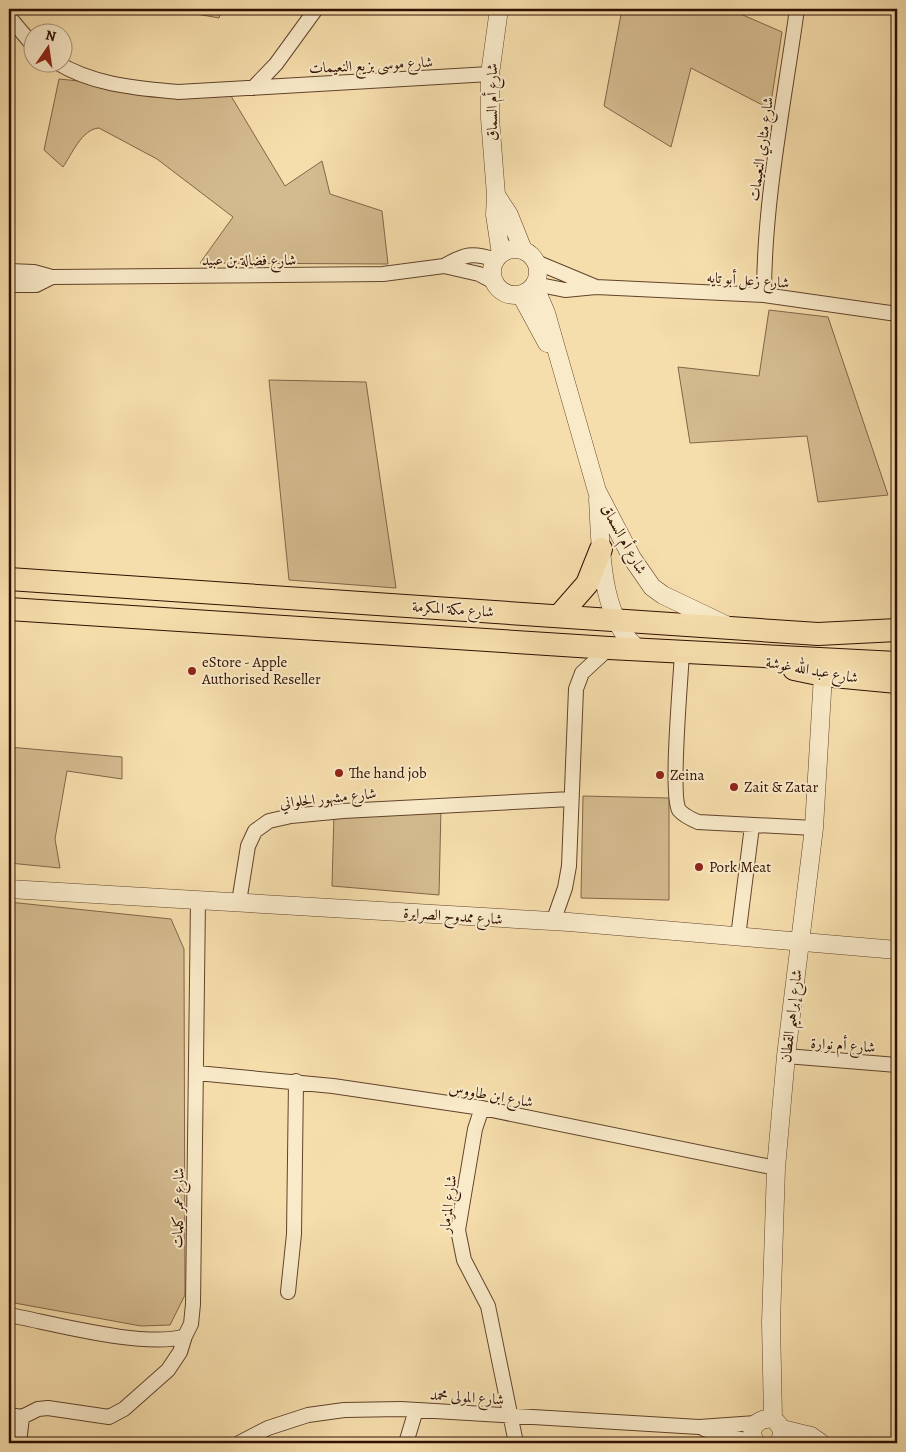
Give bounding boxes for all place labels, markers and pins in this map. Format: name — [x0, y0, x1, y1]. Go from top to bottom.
place label: eStore - Apple Authorised Reseller — [201, 652, 321, 689]
marker: eStore - Apple Authorised Reseller — [186, 665, 198, 677]
place label: The hand job — [349, 763, 427, 783]
place label: Zeina — [670, 765, 704, 785]
marker: The hand job — [333, 767, 345, 779]
marker: Zeina — [654, 769, 666, 781]
place label: Zait & Zatar — [744, 777, 819, 797]
marker: Zait & Zatar — [728, 781, 740, 793]
place label: Pork Meat — [709, 857, 771, 877]
marker: Pork Meat — [693, 861, 705, 873]

